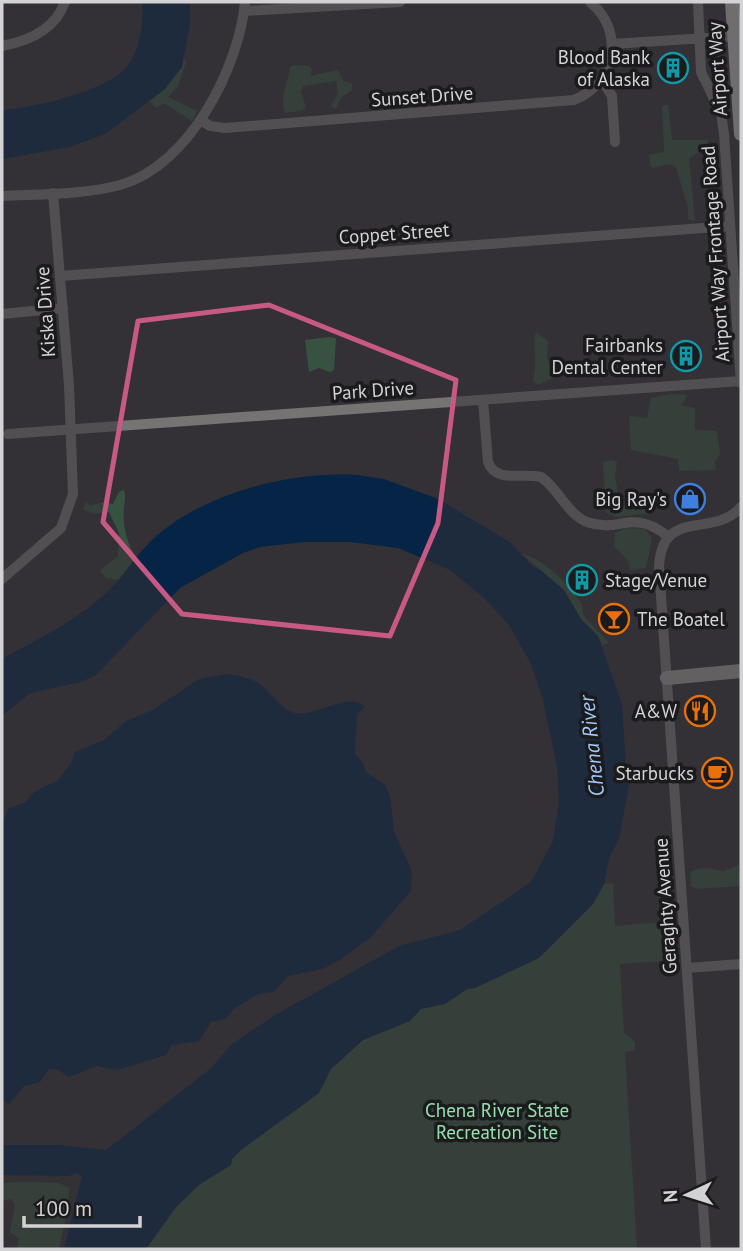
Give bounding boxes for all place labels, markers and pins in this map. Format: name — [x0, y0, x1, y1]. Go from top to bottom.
place label: Blood Bank of Alaska — [558, 45, 650, 91]
building icon: Blood Bank of Alaska — [656, 51, 690, 85]
place label: Fairbanks Dental Center — [551, 333, 664, 379]
building icon: Fairbanks Dental Center — [669, 339, 703, 373]
shop icon: Big Ray's — [673, 482, 707, 516]
place label: Big Ray's — [595, 487, 667, 511]
building icon: Stage/Venue — [565, 563, 599, 597]
place label: Stage/Venue — [605, 568, 707, 592]
bar icon: The Boatel — [597, 602, 631, 636]
place label: The Boatel — [637, 607, 725, 631]
restaurant icon: A&W — [683, 694, 717, 728]
place label: A&W — [635, 699, 677, 723]
cafe icon: Starbucks — [700, 756, 734, 790]
place label: Starbucks — [615, 761, 694, 785]

